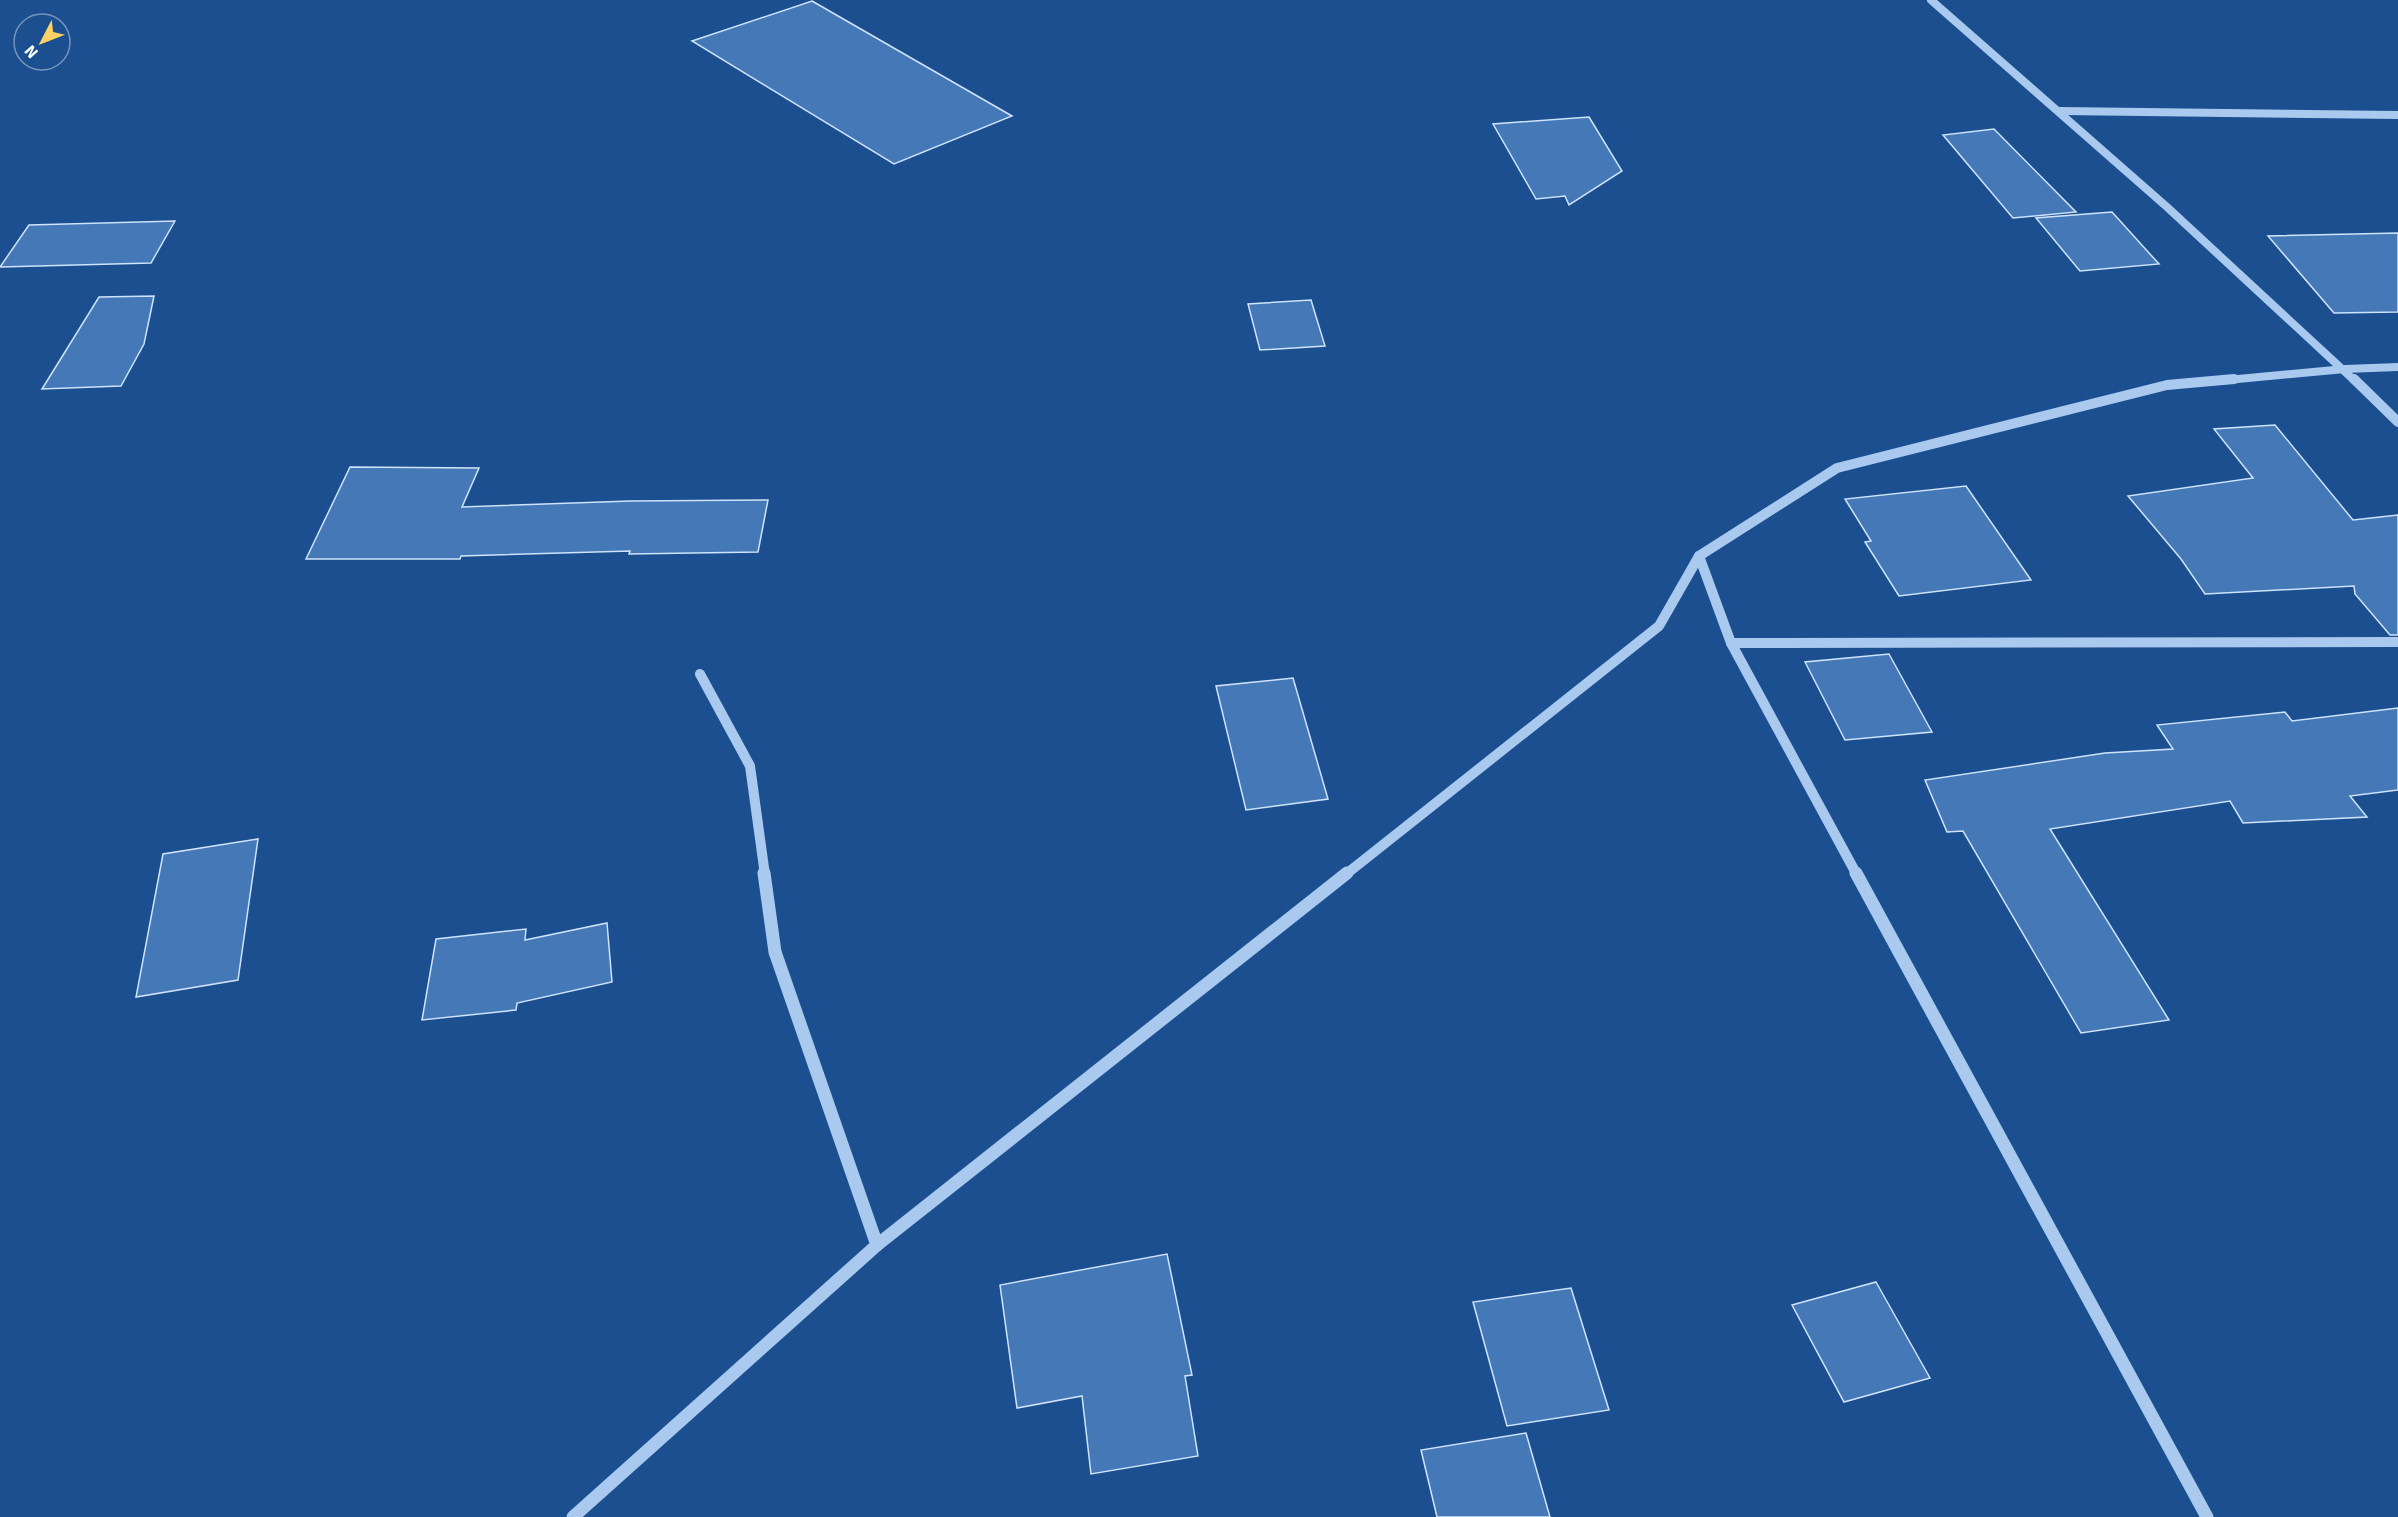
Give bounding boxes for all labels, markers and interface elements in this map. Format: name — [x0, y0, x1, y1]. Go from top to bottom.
north arrow — [12, 12, 72, 72]
text: N — [20, 41, 43, 62]

